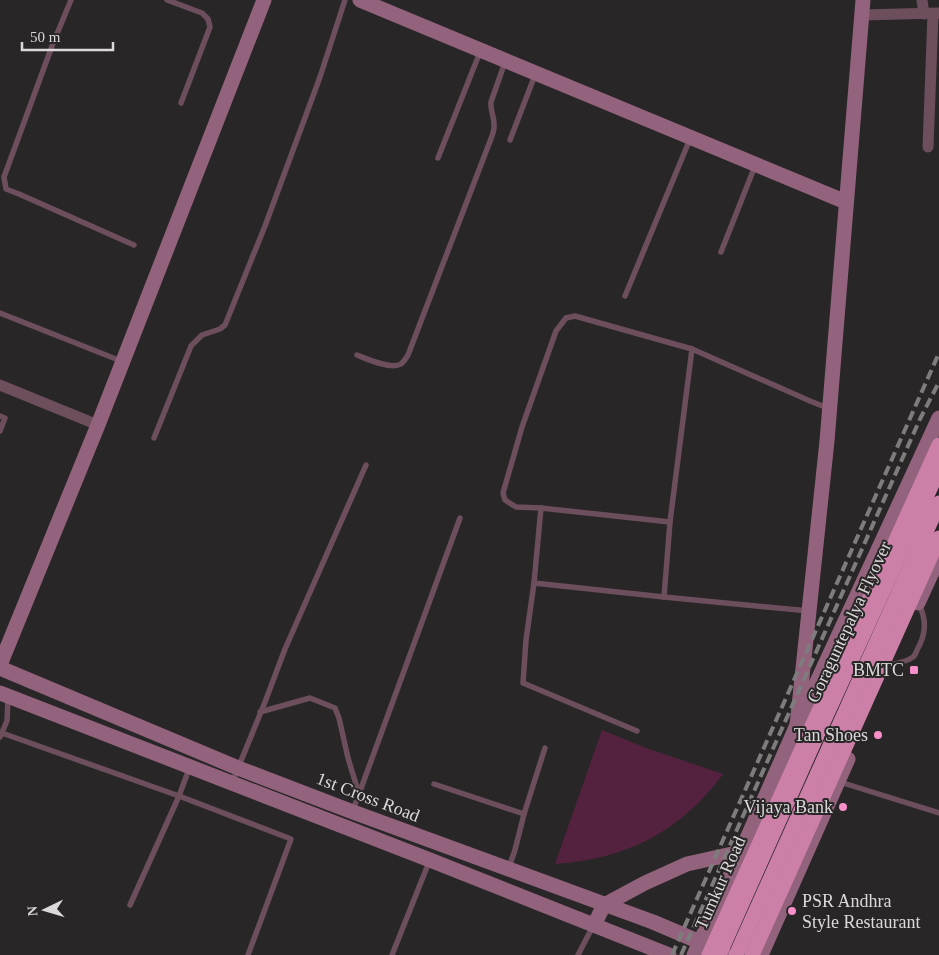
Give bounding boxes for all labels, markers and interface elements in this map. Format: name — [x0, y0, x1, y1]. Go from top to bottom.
scale bar — [22, 20, 114, 52]
text: 50 m — [30, 29, 61, 45]
street label: Goraguntepalya Flyover — [803, 538, 895, 706]
place label: BMTC — [853, 660, 904, 680]
marker: BMTC — [908, 664, 920, 676]
place label: Tan Shoes — [794, 725, 868, 745]
marker: Tan Shoes — [872, 729, 884, 741]
street label: 1st Cross Road — [314, 768, 422, 826]
place label: Vijaya Bank — [744, 797, 833, 817]
marker: Vijaya Bank — [837, 801, 849, 813]
street label: Tumkur Road — [691, 833, 749, 933]
north arrow — [20, 885, 70, 935]
place label: PSR Andhra Style Restaurant — [802, 891, 920, 932]
text: N — [25, 905, 40, 917]
marker: PSR Andhra Style Restaurant — [786, 905, 798, 917]

